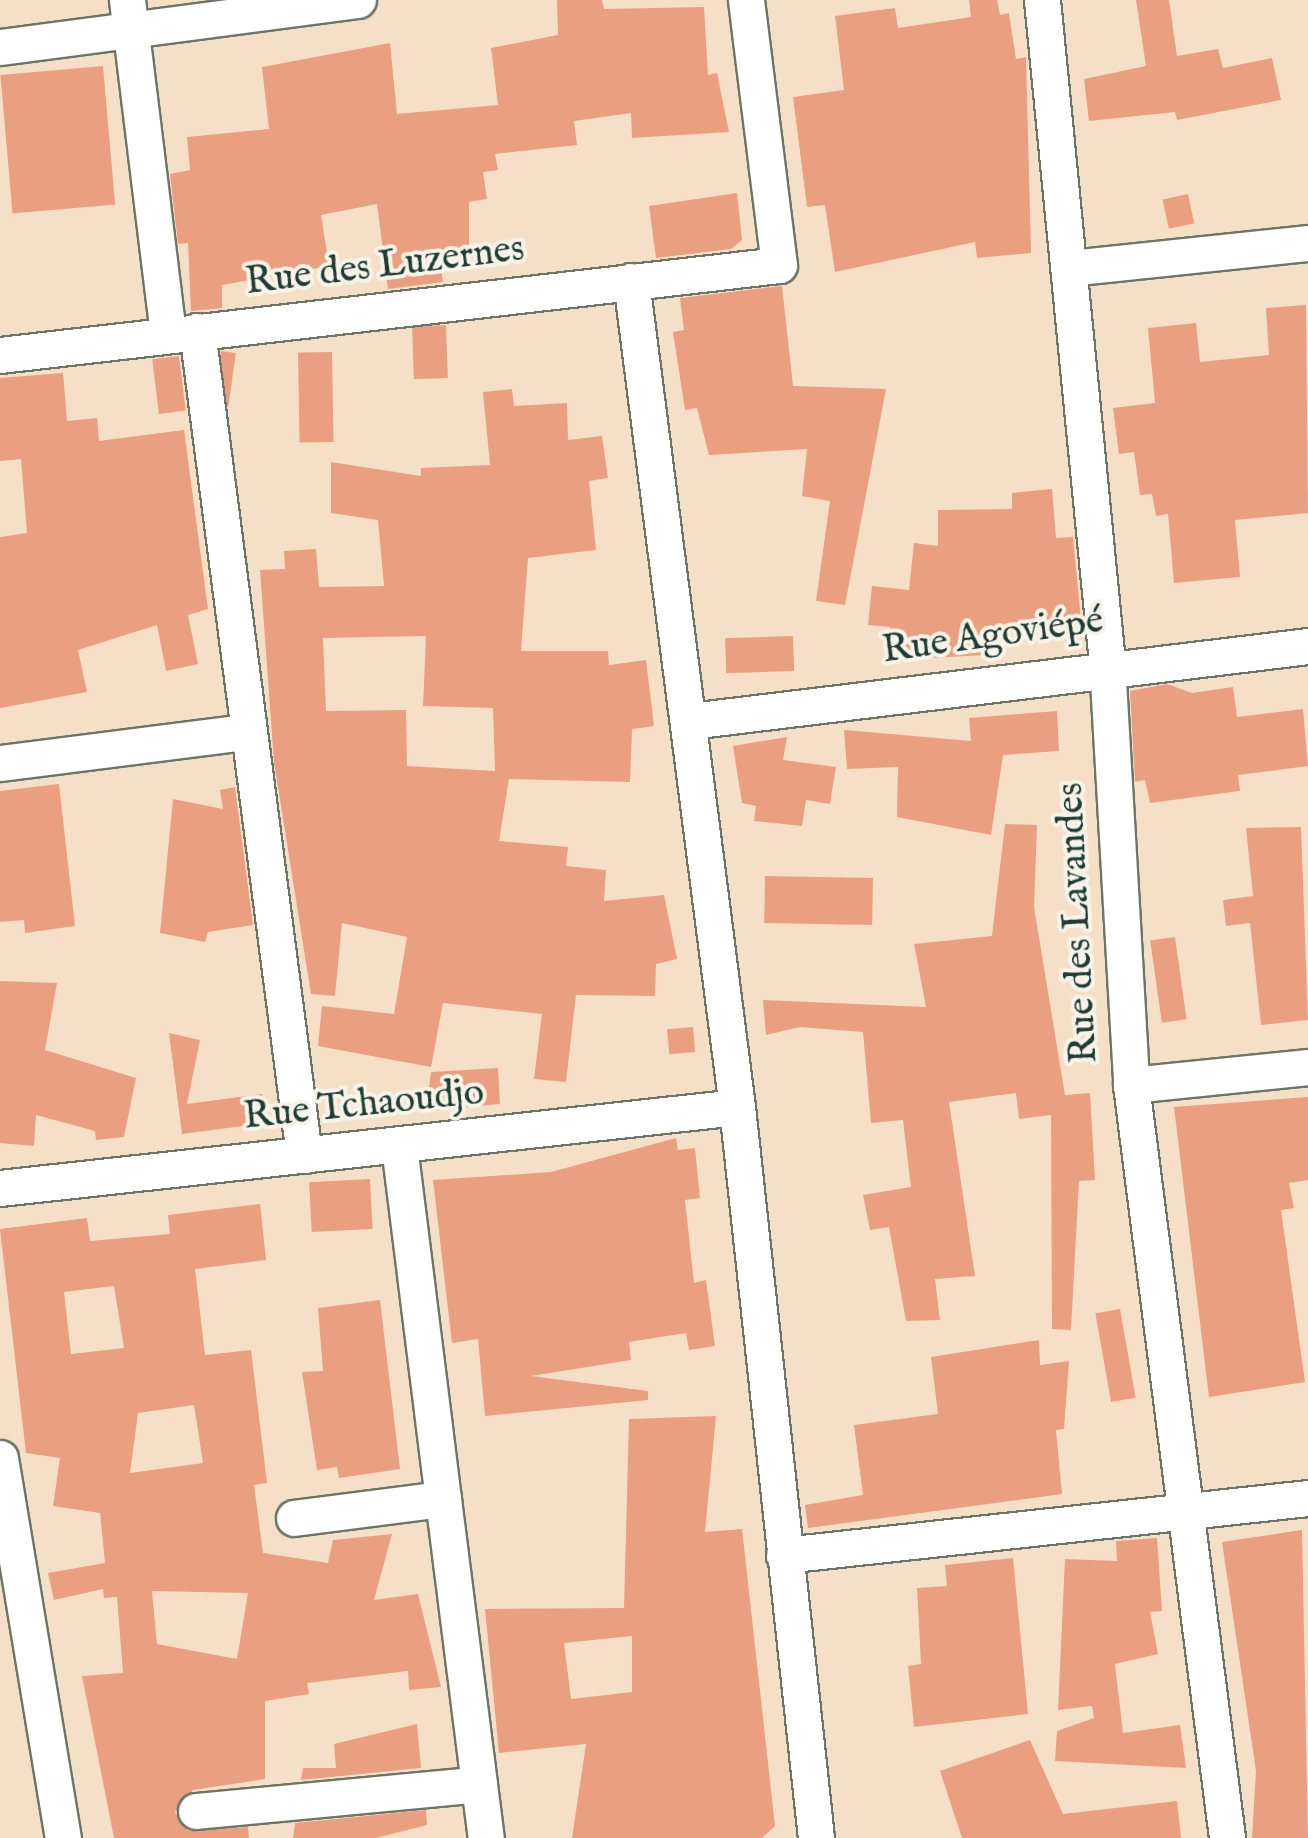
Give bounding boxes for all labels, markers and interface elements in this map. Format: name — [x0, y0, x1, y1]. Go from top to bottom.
street label: Rue des Luzernes — [243, 227, 527, 307]
street label: Rue Agoviépé — [880, 599, 1106, 675]
street label: Rue des Lavandes — [1049, 782, 1109, 1064]
street label: Rue Tchaoudjo — [242, 1071, 486, 1141]

